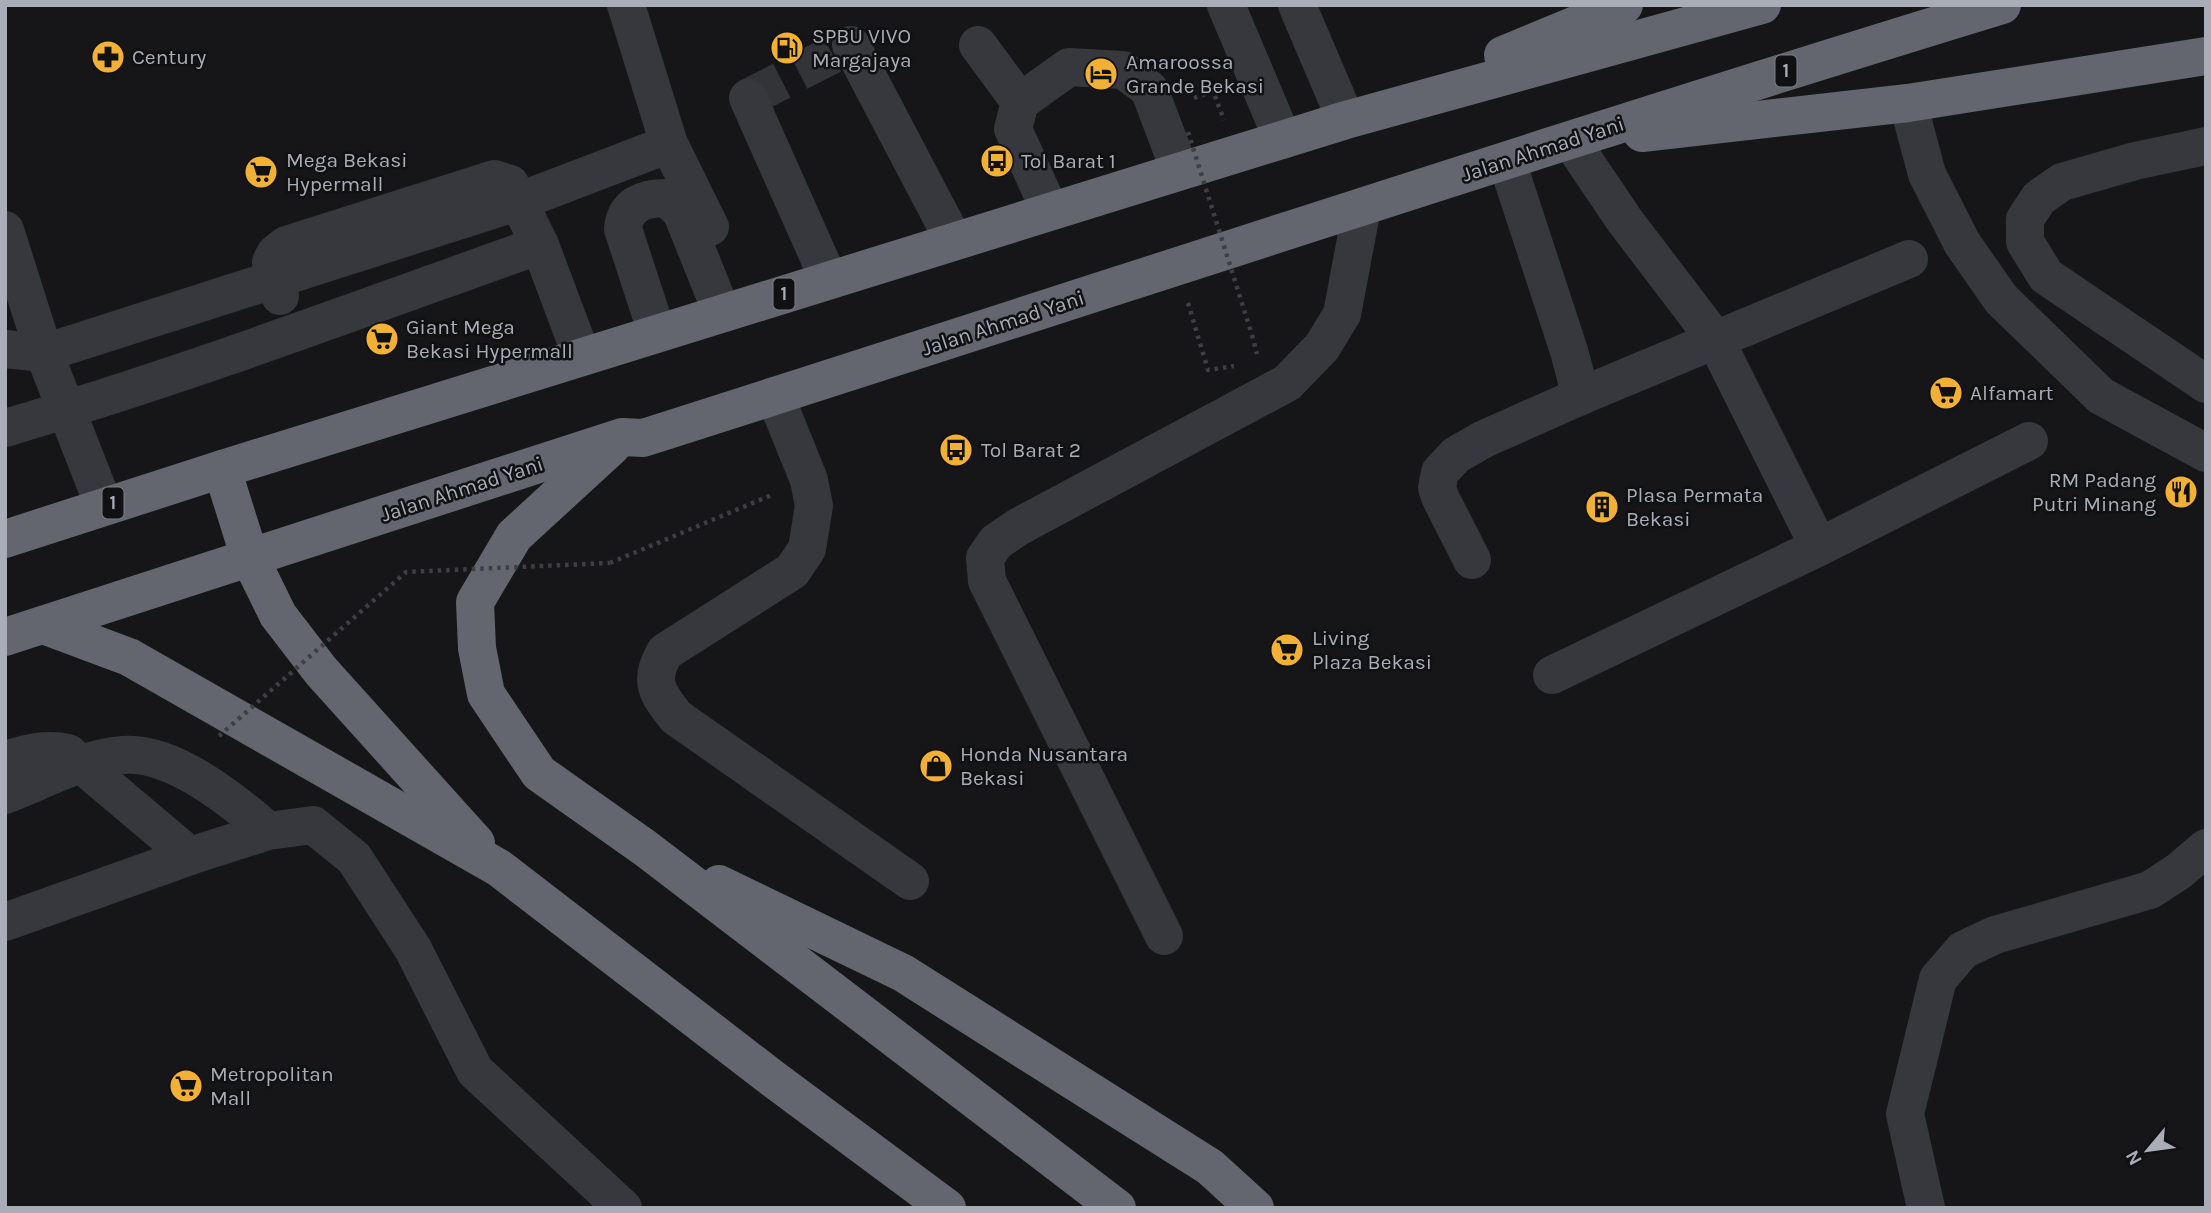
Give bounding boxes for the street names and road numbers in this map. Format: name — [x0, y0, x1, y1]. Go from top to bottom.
road number: 1 — [1776, 55, 1796, 86]
street label: Jalan Ahmad Yani — [1459, 111, 1627, 187]
road number: 1 — [774, 278, 794, 310]
street label: Jalan Ahmad Yani — [919, 285, 1087, 361]
street label: Jalan Ahmad Yani — [378, 451, 546, 527]
road number: 1 — [102, 488, 124, 518]

